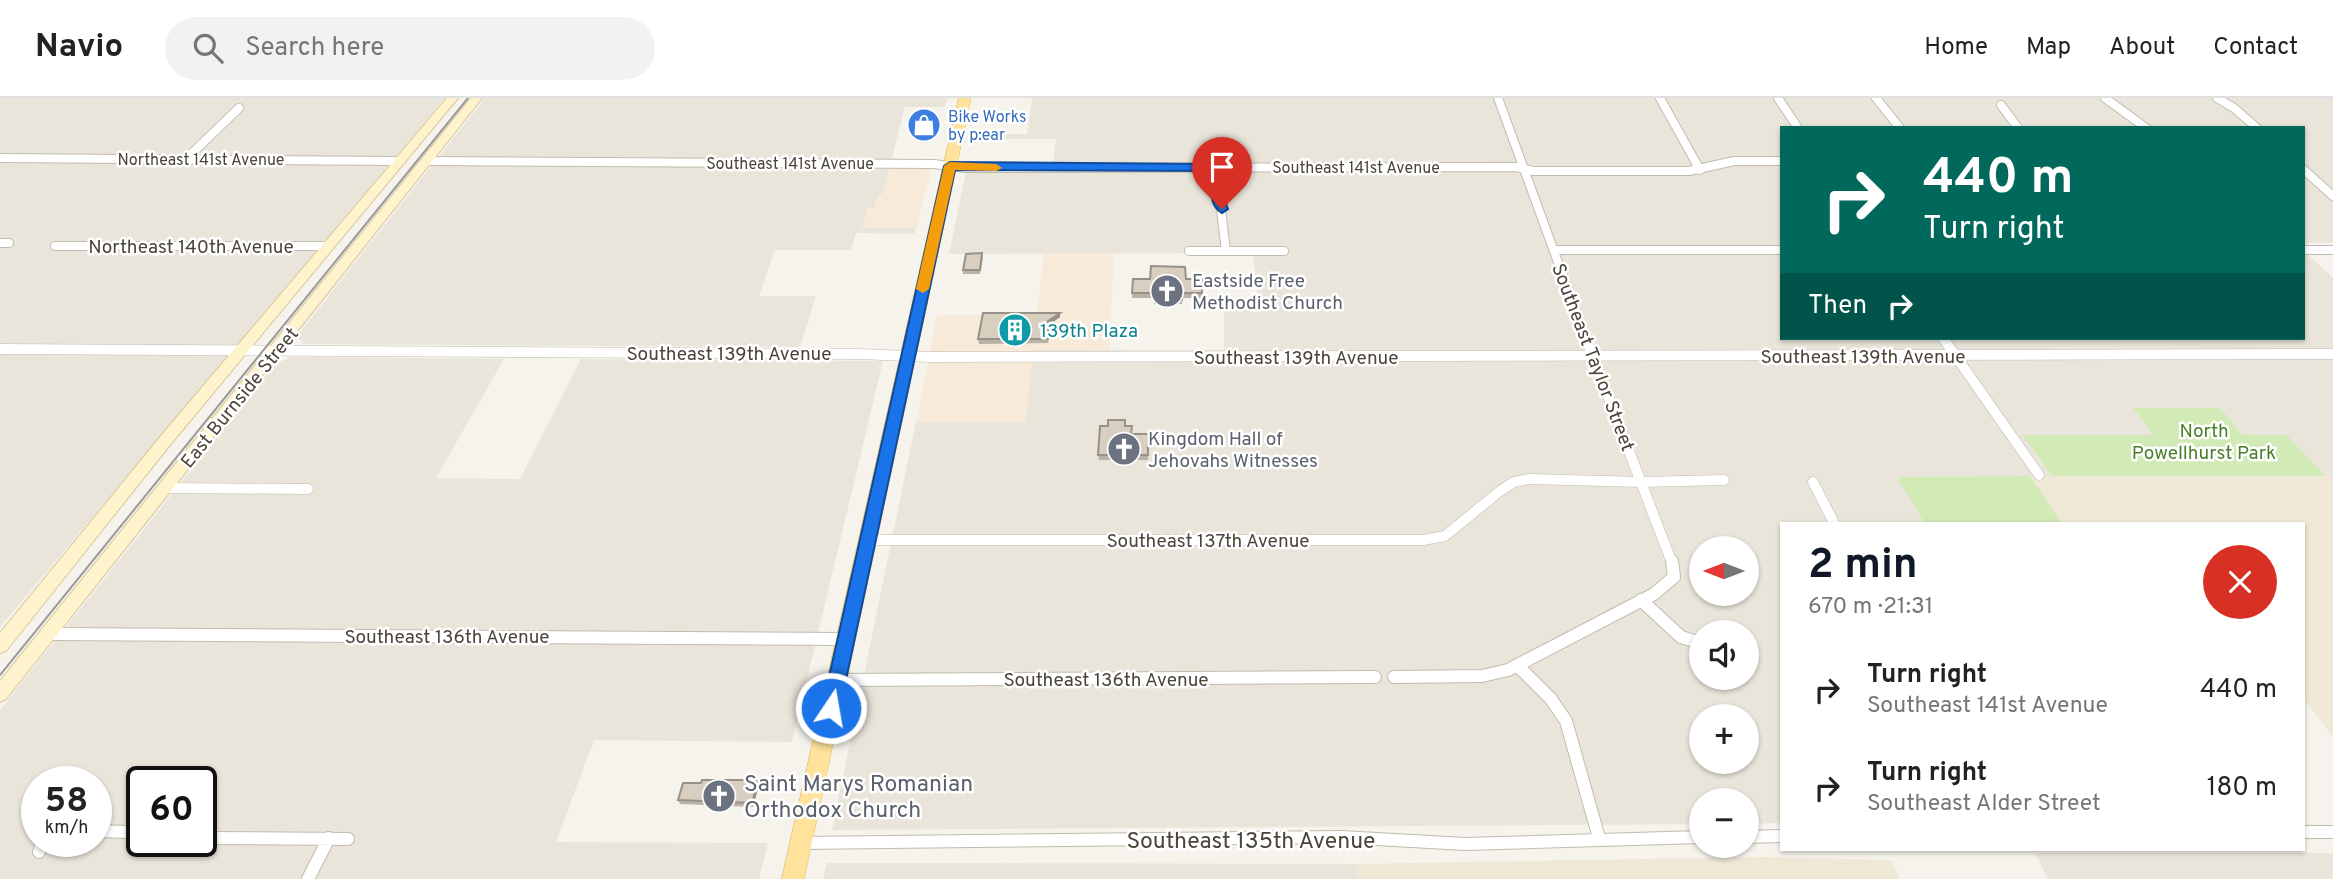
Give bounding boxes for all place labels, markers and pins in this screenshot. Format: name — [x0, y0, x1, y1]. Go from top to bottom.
shop icon: Bike Works by p:ear — [905, 106, 943, 144]
place label: Bike Works by p:ear — [948, 108, 1026, 146]
pin — [1192, 137, 1252, 209]
place label: Eastside Free Methodist Church — [1192, 270, 1343, 316]
church icon: Eastside Free Methodist Church — [1148, 272, 1186, 310]
building icon: 139th Plaza — [996, 311, 1034, 349]
place label: 139th Plaza — [1040, 320, 1138, 344]
place label: Kingdom Hall of Jehovahs Witnesses — [1148, 428, 1318, 474]
church icon: Kingdom Hall of Jehovahs Witnesses — [1105, 430, 1143, 468]
place label: Saint Marys Romanian Orthodox Church — [744, 771, 973, 826]
church icon: Saint Marys Romanian Orthodox Church — [700, 777, 738, 815]

